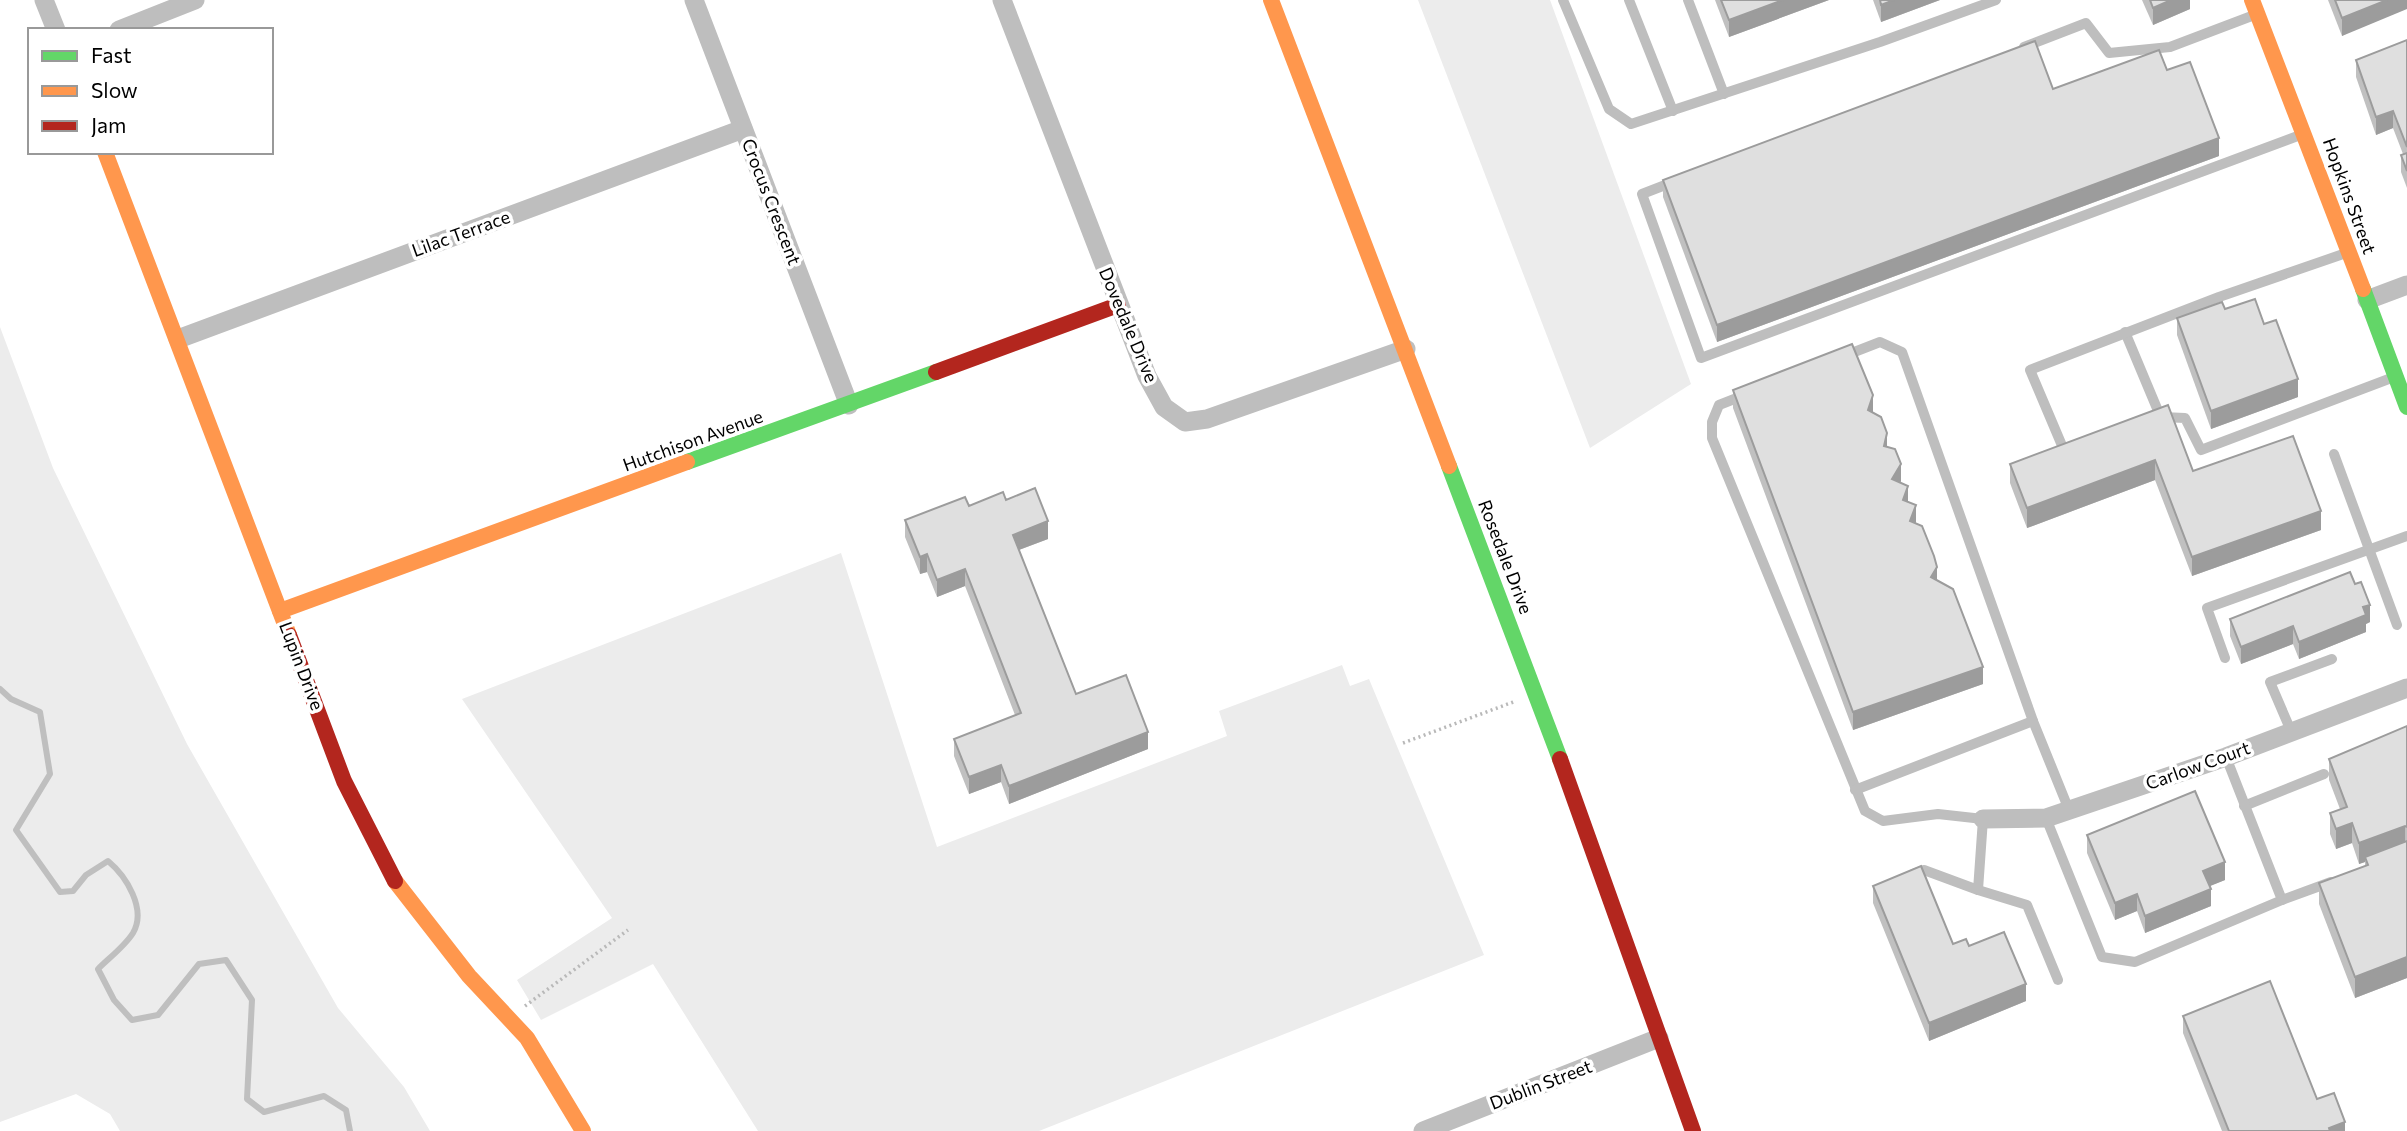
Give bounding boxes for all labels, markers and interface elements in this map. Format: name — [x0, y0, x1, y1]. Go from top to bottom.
legend — [28, 28, 273, 154]
text: Fast — [91, 42, 132, 67]
text: Slow — [91, 77, 138, 102]
text: Jam — [91, 112, 126, 137]
street label: Crocus Crescent — [738, 135, 806, 268]
street label: Hopkins Street — [2319, 135, 2381, 257]
street label: Lilac Terrace — [409, 205, 513, 261]
street label: Dovedale Drive — [1095, 264, 1163, 385]
street label: Hutchison Avenue — [620, 405, 766, 476]
street label: Rosedale Drive — [1474, 496, 1538, 617]
street label: Lupin Drive — [275, 618, 329, 713]
street label: Carlow Court — [2142, 736, 2253, 794]
street label: Dublin Street — [1486, 1054, 1595, 1114]

